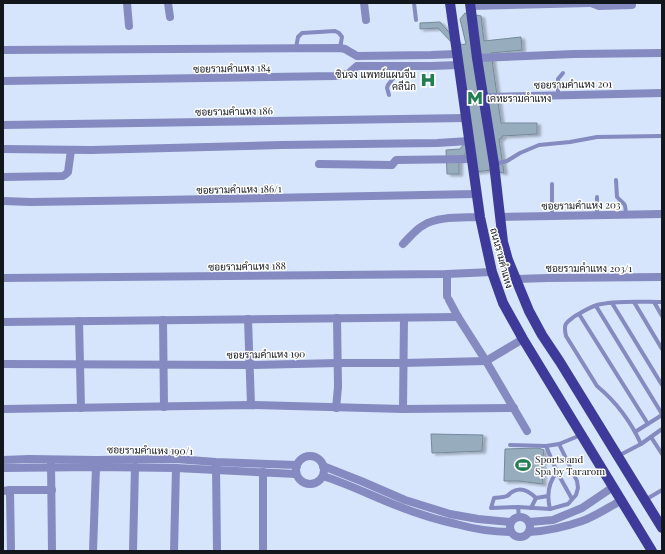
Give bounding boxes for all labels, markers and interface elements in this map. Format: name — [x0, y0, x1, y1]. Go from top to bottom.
street label: ซอยรามคำแหง 184 — [193, 60, 271, 76]
place label: ซินจง แพทย์แผนจีน คลีนิก — [335, 67, 416, 93]
hospital icon: ซินจง แพทย์แผนจีน คลีนิก — [419, 71, 437, 89]
street label: ซอยรามคำแหง 201 — [534, 76, 612, 92]
metro station icon: เคหะรามคำแหง — [466, 89, 484, 107]
place label: เคหะรามคำแหง — [487, 91, 551, 105]
street label: ซอยรามคำแหง 186 — [195, 103, 273, 119]
street label: ซอยรามคำแหง 186/1 — [196, 181, 282, 197]
street label: ซอยรามคำแหง 203 — [541, 197, 621, 213]
street label: ถนนรามคำแหง — [487, 226, 517, 290]
street label: ซอยรามคำแหง 188 — [208, 258, 286, 274]
street label: ซอยรามคำแหง 203/1 — [546, 261, 632, 275]
street label: ซอยรามคำแหง 190 — [227, 346, 305, 362]
street label: ซอยรามคำแหง 190/1 — [107, 442, 193, 458]
place label: Sports and Spa by Tararom — [535, 452, 605, 478]
sports icon: Sports and Spa by Tararom — [514, 456, 532, 474]

